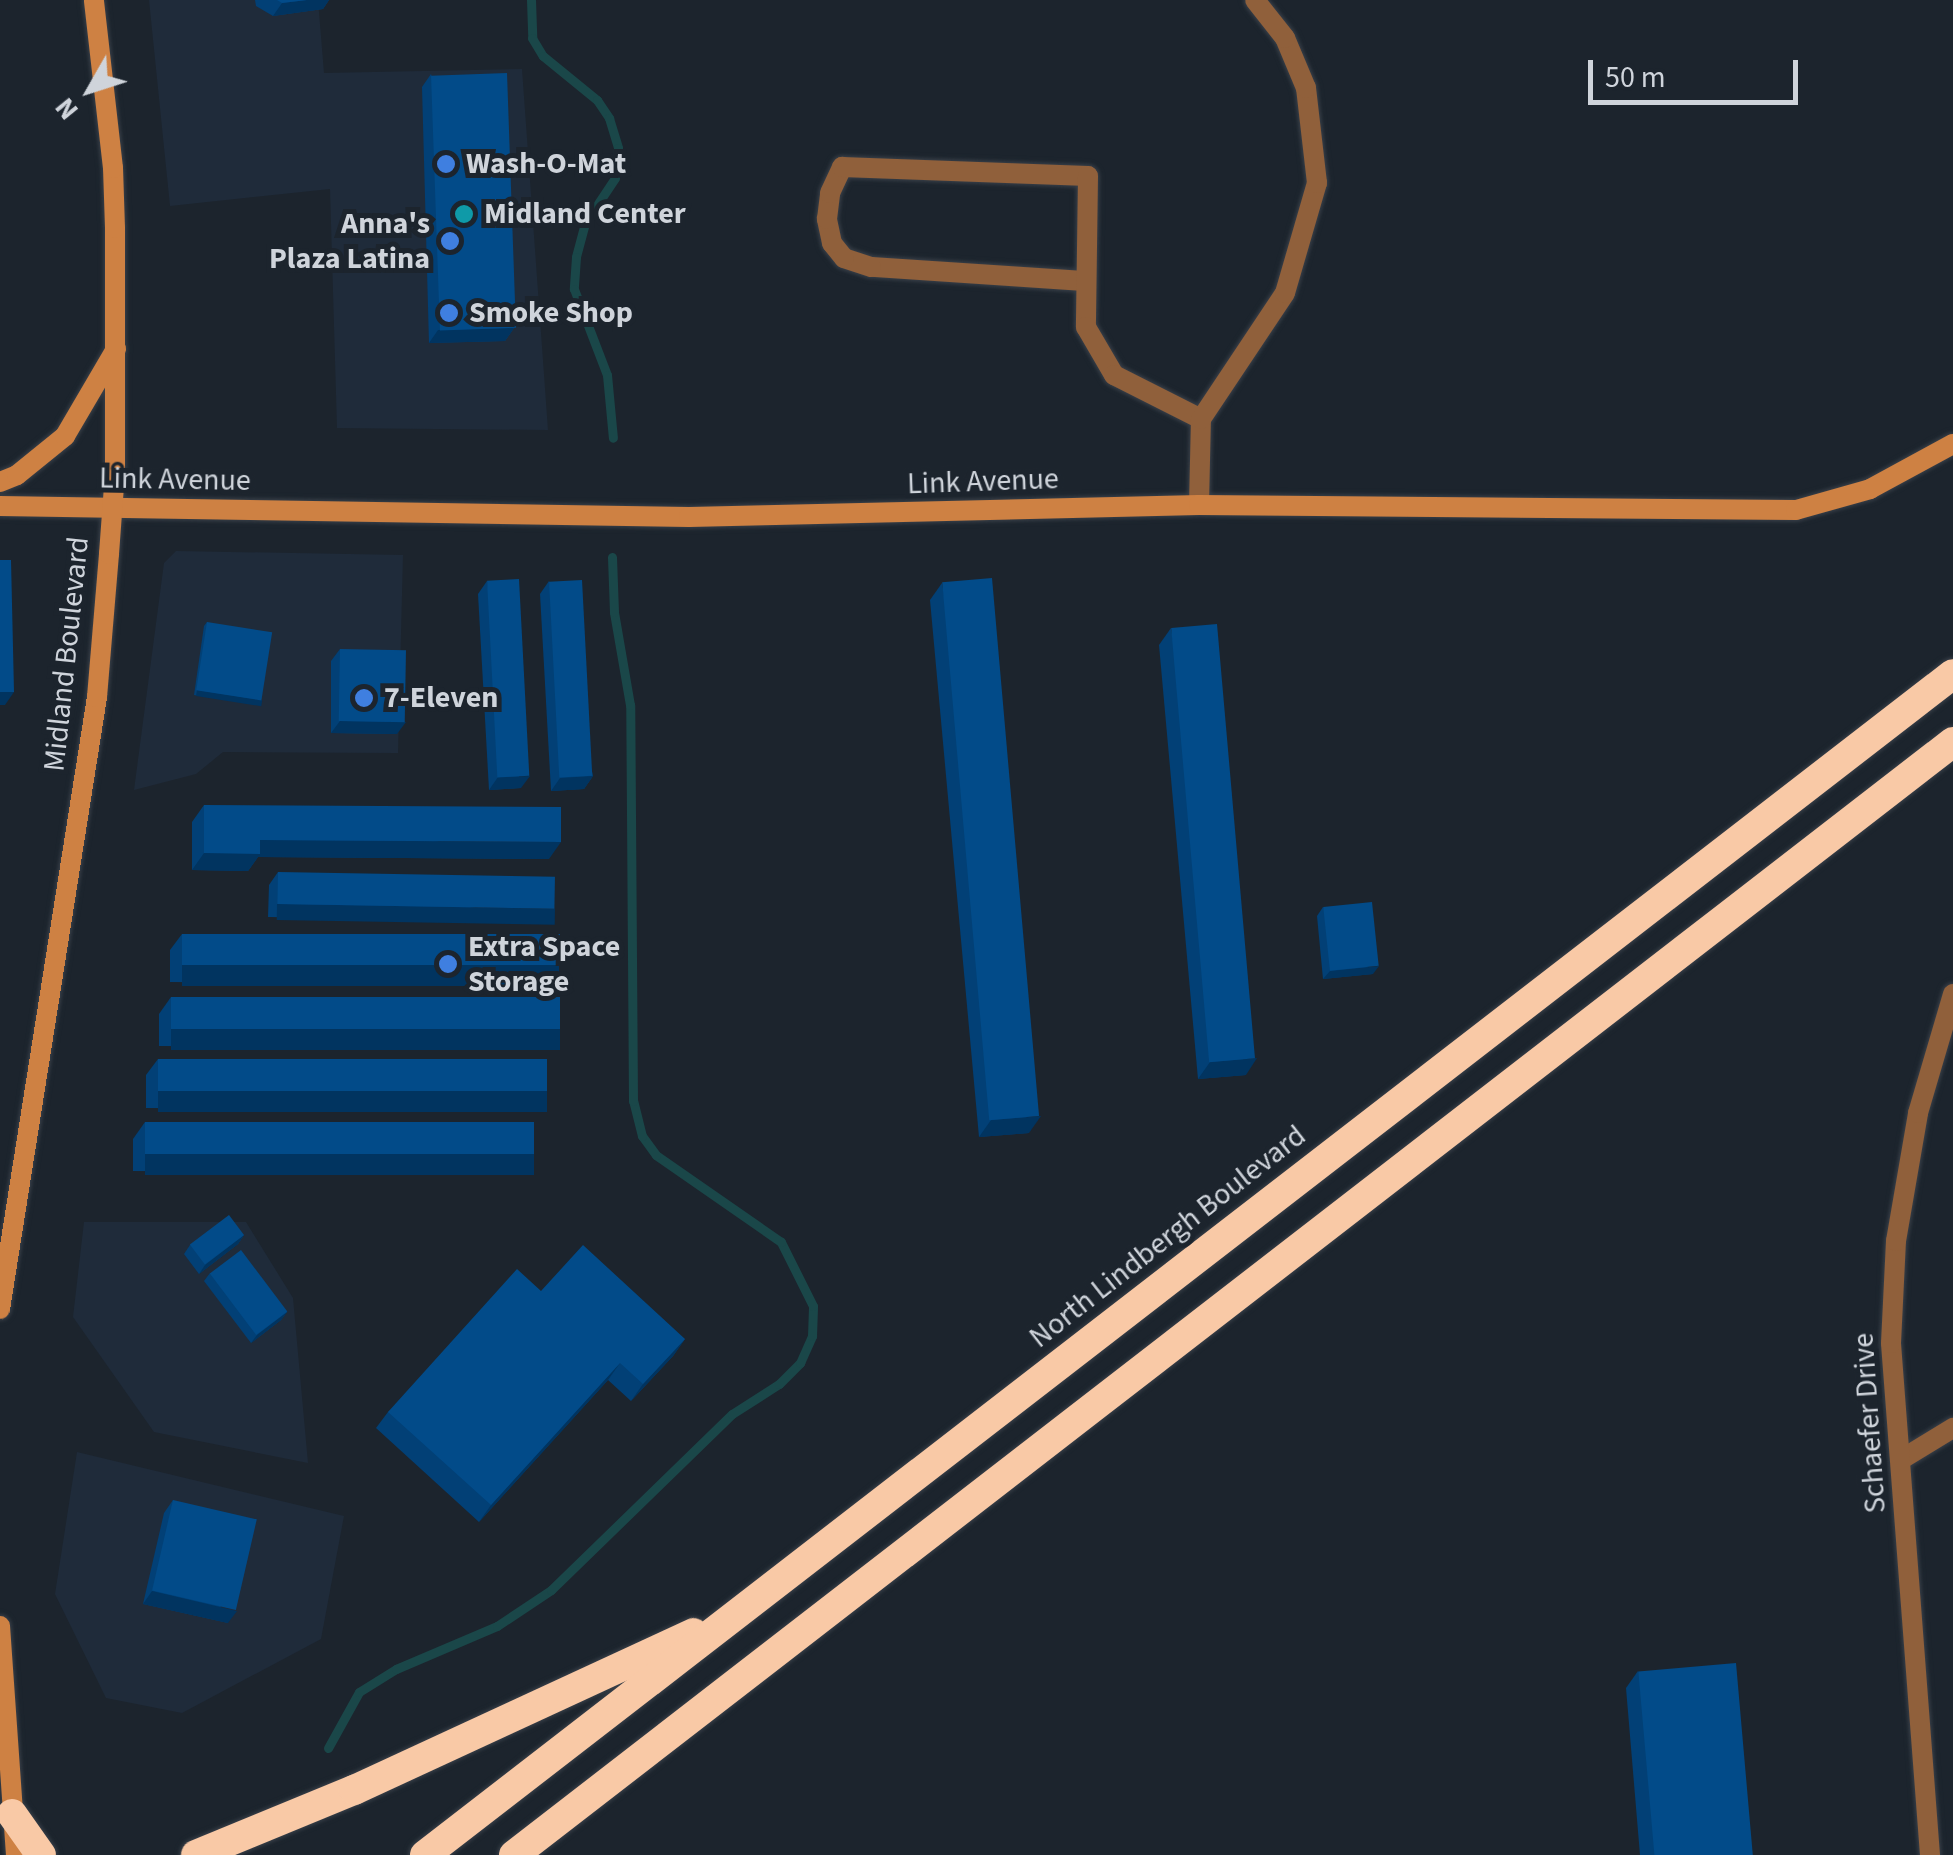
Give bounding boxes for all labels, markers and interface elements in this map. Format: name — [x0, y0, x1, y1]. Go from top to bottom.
north arrow — [40, 40, 140, 140]
scale bar — [1593, 40, 1803, 102]
text: 50 m — [1605, 56, 1666, 99]
text: N — [45, 89, 88, 129]
place label: Wash-O-Mat — [466, 146, 626, 182]
marker: Wash-O-Mat — [435, 153, 457, 175]
place label: Midland Center — [484, 196, 686, 232]
marker: Midland Center — [453, 203, 475, 225]
place label: Anna's Plaza Latina — [269, 206, 430, 276]
marker: Anna's Plaza Latina — [439, 230, 461, 252]
place label: Smoke Shop — [469, 295, 633, 331]
marker: Smoke Shop — [438, 302, 460, 324]
street label: Link Avenue — [99, 461, 251, 499]
street label: Link Avenue — [907, 461, 1059, 503]
street label: Midland Boulevard — [37, 535, 97, 773]
place label: 7-Eleven — [384, 680, 498, 716]
marker: 7-Eleven — [353, 687, 375, 709]
place label: Extra Space Storage — [468, 929, 620, 1000]
marker: Extra Space Storage — [437, 953, 459, 975]
street label: North Lindbergh Boulevard — [1023, 1118, 1313, 1356]
street label: Schaefer Drive — [1846, 1332, 1894, 1514]

